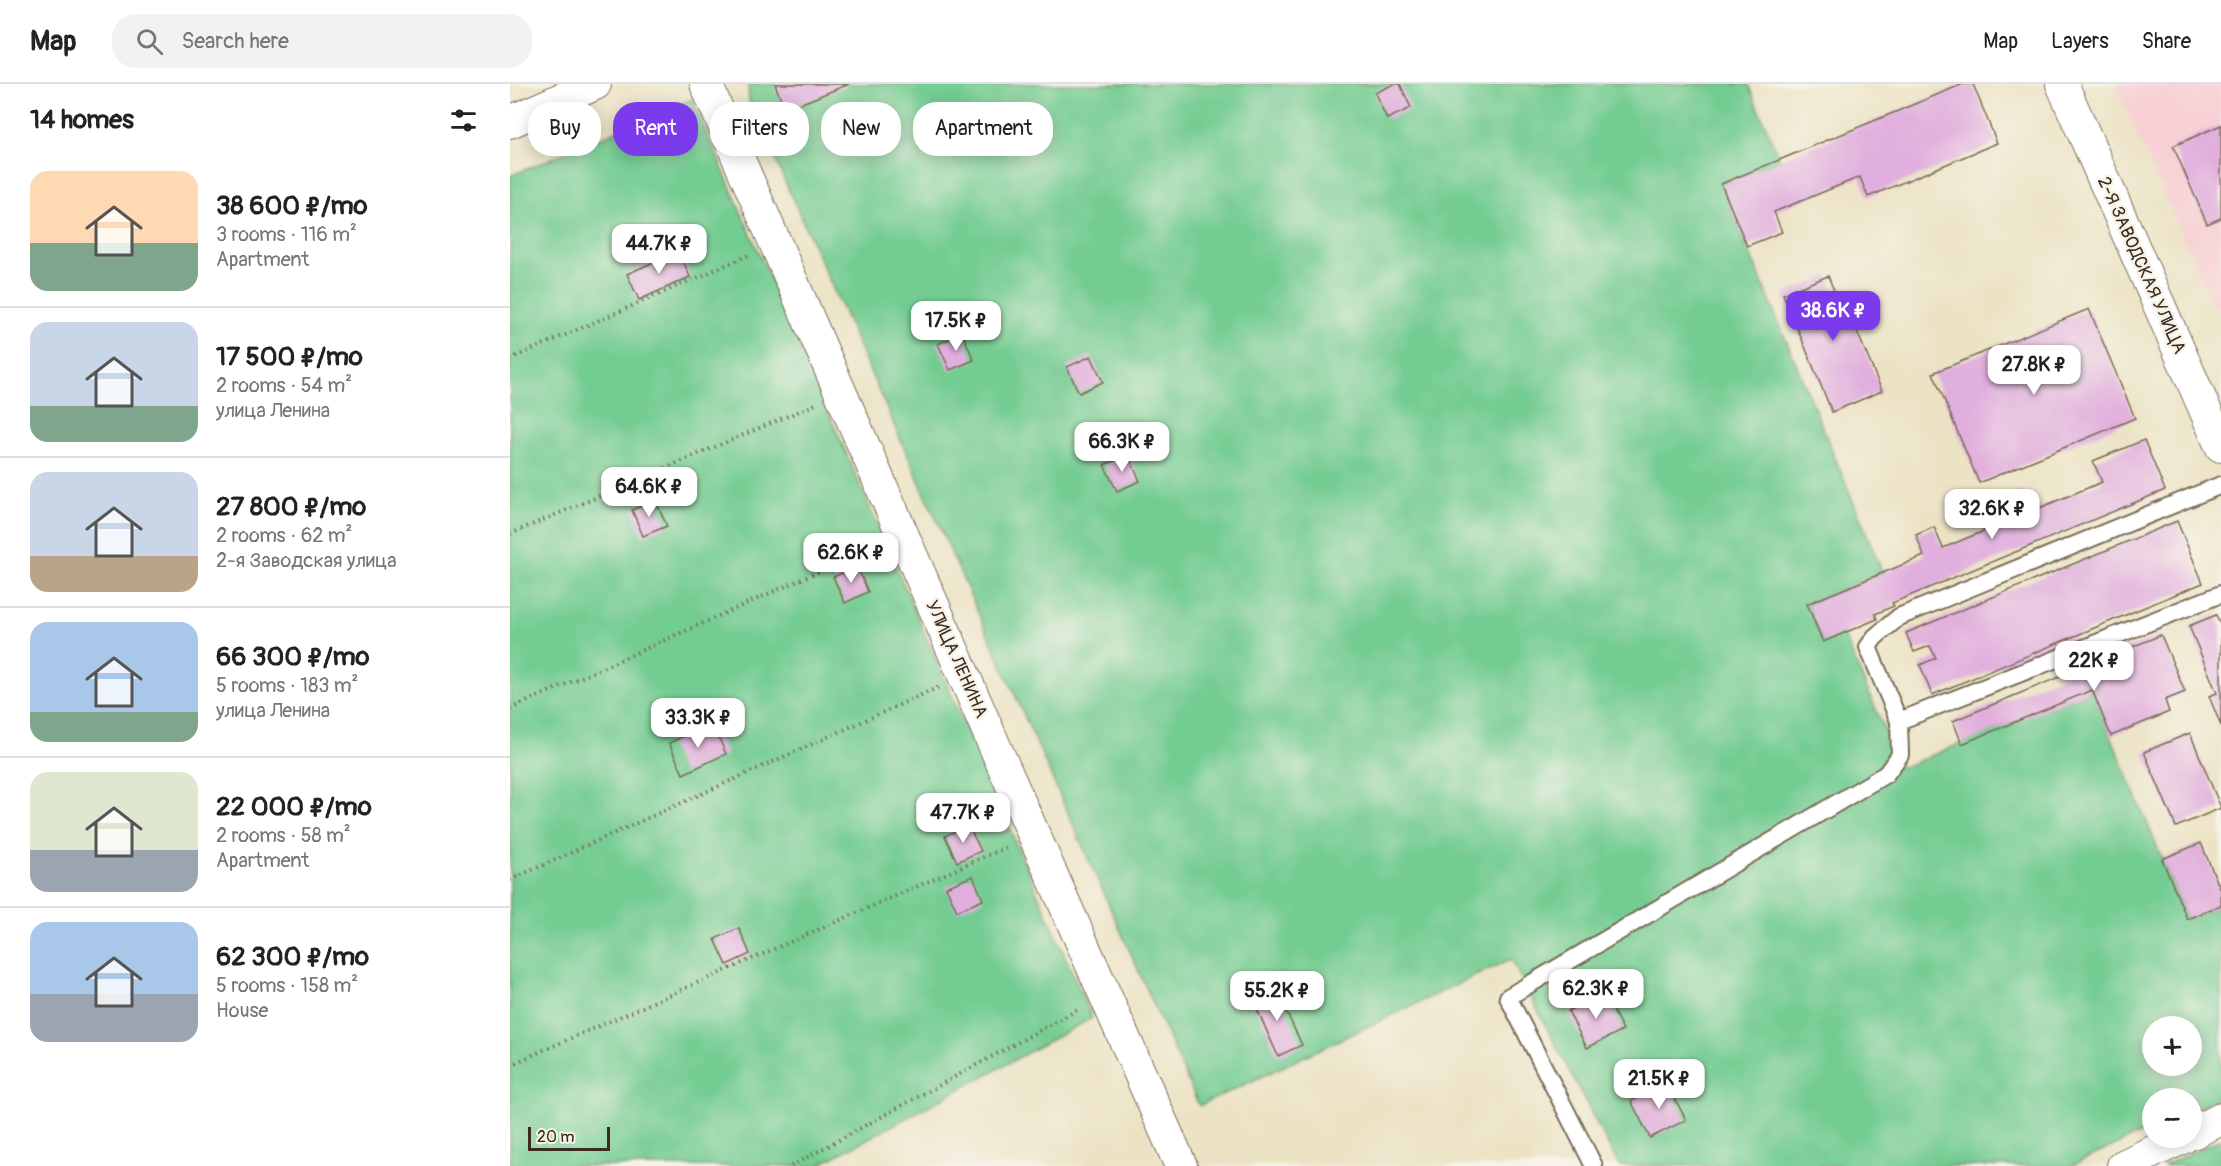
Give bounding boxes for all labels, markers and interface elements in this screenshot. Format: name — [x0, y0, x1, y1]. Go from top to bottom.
search box — [112, 14, 532, 68]
text: Map — [30, 24, 76, 59]
icon: search — [133, 25, 166, 58]
text: Search here — [181, 27, 289, 55]
text: Map — [1983, 28, 2018, 55]
text: Layers — [2051, 28, 2109, 55]
text: Share — [2142, 28, 2191, 55]
chip: Buy — [528, 102, 601, 156]
chip: Rent — [613, 102, 698, 156]
chip: Filters — [710, 102, 809, 156]
chip: New — [821, 102, 901, 156]
chip: Apartment — [913, 102, 1053, 156]
text: 14 homes — [30, 104, 134, 136]
icon: filters — [447, 104, 480, 137]
street label: 2-Я ЗАВОДСКАЯ УЛИЦА — [2092, 173, 2191, 358]
text: 38 600 ₽/mo — [216, 190, 368, 222]
icon: home — [78, 195, 150, 267]
text: 3 rooms · 116 m² — [216, 222, 357, 247]
pin: 44.7K ₽ — [604, 224, 714, 275]
text: 44.7K ₽ — [626, 231, 692, 256]
text: Apartment — [216, 247, 309, 272]
pin: 38.6K ₽ — [1778, 291, 1888, 342]
text: 38.6K ₽ — [1800, 298, 1866, 323]
pin: 17.5K ₽ — [901, 301, 1011, 352]
text: 17.5K ₽ — [925, 308, 987, 333]
text: 17 500 ₽/mo — [216, 341, 363, 373]
pin: 27.8K ₽ — [1979, 345, 2089, 396]
icon: home — [78, 346, 150, 418]
text: 27.8K ₽ — [2002, 352, 2066, 377]
text: 2 rooms · 54 m² — [216, 373, 352, 398]
text: улица Ленина — [216, 398, 330, 423]
pin: 66.3K ₽ — [1067, 422, 1177, 473]
text: 66.3K ₽ — [1088, 429, 1156, 454]
pin: 64.6K ₽ — [594, 467, 704, 518]
text: 64.6K ₽ — [615, 474, 683, 499]
pin: 32.6K ₽ — [1937, 489, 2047, 540]
text: 27 800 ₽/mo — [216, 491, 366, 523]
icon: home — [78, 496, 150, 568]
text: 32.6K ₽ — [1959, 496, 2025, 521]
text: 2 rooms · 62 m² — [216, 523, 352, 548]
pin: 62.6K ₽ — [796, 533, 906, 584]
text: 62.6K ₽ — [817, 540, 885, 565]
text: 2-я Заводская улица — [216, 548, 397, 573]
street label: УЛИЦА ЛЕНИНА — [920, 597, 993, 722]
text: 66 300 ₽/mo — [216, 641, 370, 673]
pin: 22K ₽ — [2052, 641, 2136, 692]
icon: home — [78, 646, 150, 718]
text: 22K ₽ — [2069, 648, 2119, 673]
text: 5 rooms · 183 m² — [216, 673, 358, 698]
text: улица Ленина — [216, 698, 330, 723]
pin: 33.3K ₽ — [643, 698, 753, 749]
text: 33.3K ₽ — [665, 705, 731, 730]
text: 22 000 ₽/mo — [216, 791, 372, 823]
pin: 47.7K ₽ — [908, 793, 1018, 844]
icon: home — [78, 796, 150, 868]
text: 47.7K ₽ — [930, 800, 996, 825]
text: 2 rooms · 58 m² — [216, 823, 351, 848]
text: Apartment — [216, 848, 309, 873]
text: 62 300 ₽/mo — [216, 941, 369, 973]
icon: home — [78, 946, 150, 1018]
pin: 62.3K ₽ — [1541, 969, 1651, 1020]
pin: 55.2K ₽ — [1222, 971, 1332, 1022]
text: 5 rooms · 158 m² — [216, 973, 358, 998]
text: 62.3K ₽ — [1563, 976, 1629, 1001]
text: 55.2K ₽ — [1244, 978, 1310, 1003]
text: House — [216, 998, 268, 1023]
map controls — [2142, 1016, 2202, 1148]
button: + — [2142, 1016, 2202, 1076]
pin: 21.5K ₽ — [1604, 1059, 1714, 1110]
text: 21.5K ₽ — [1628, 1066, 1690, 1091]
button: − — [2142, 1088, 2202, 1148]
scale bar — [528, 1124, 610, 1152]
text: 20 m — [537, 1127, 575, 1147]

